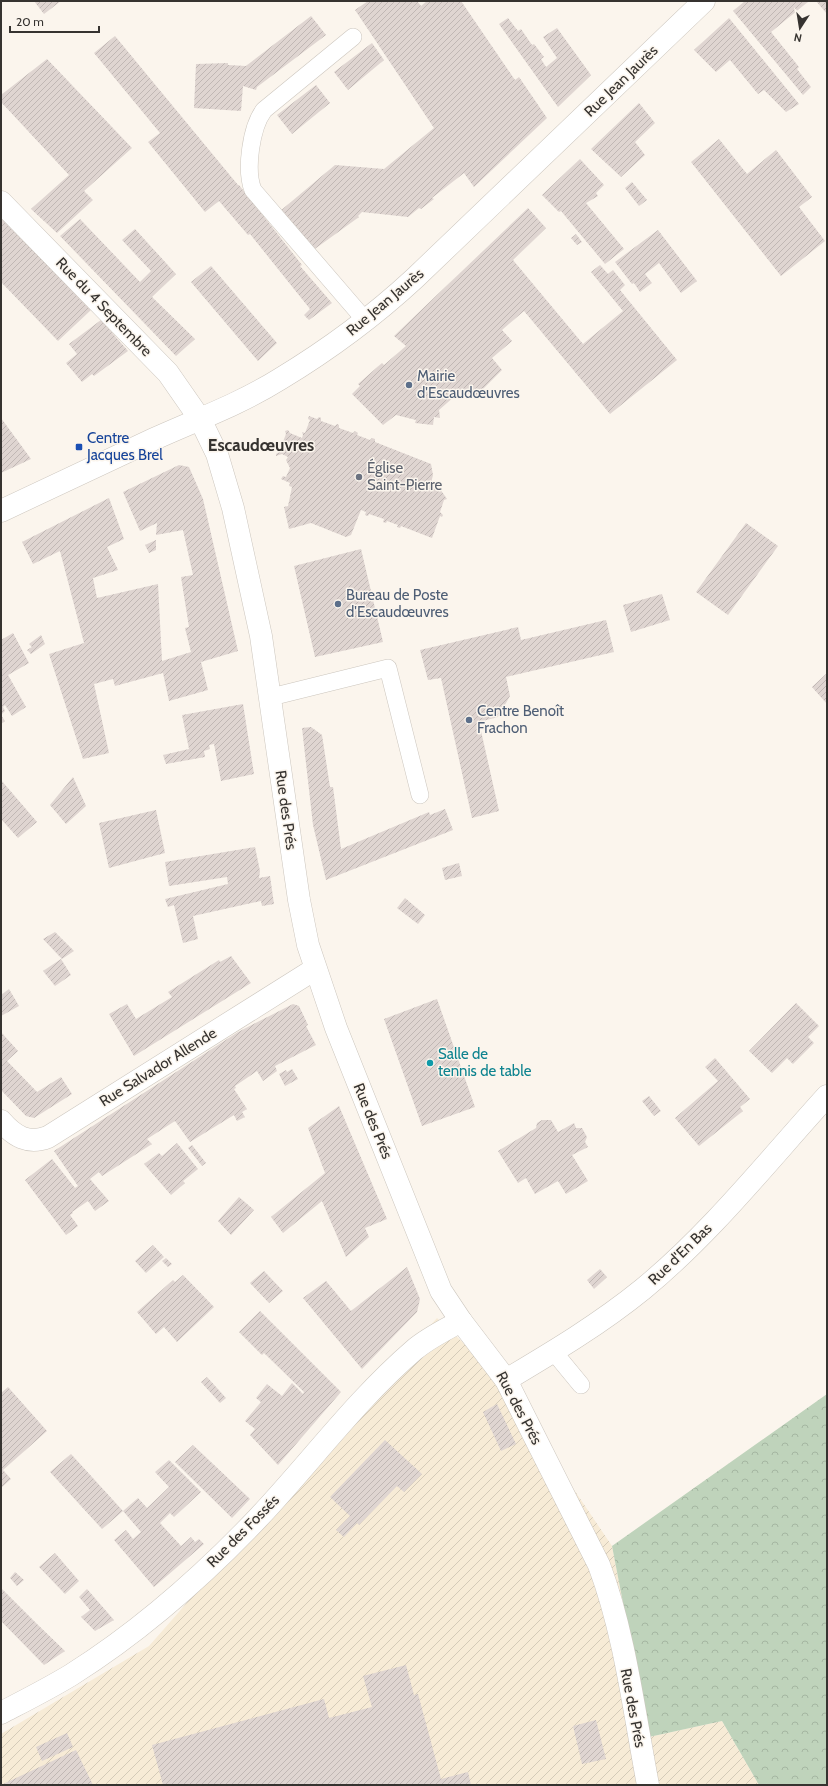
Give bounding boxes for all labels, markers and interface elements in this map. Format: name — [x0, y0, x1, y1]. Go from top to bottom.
scale bar — [10, 8, 99, 34]
north arrow — [780, 8, 820, 48]
text: 20 m — [16, 14, 44, 29]
text: N — [793, 30, 803, 45]
street label: Rue Jean Jaurès — [581, 41, 661, 121]
street label: Rue du 4 Septembre — [52, 254, 156, 360]
street label: Rue Jean Jaurès — [343, 265, 427, 339]
place label: Mairie d'Escaudœuvres — [417, 367, 520, 402]
marker: Mairie d'Escaudœuvres — [404, 380, 414, 390]
place label: Centre Jacques Brel — [86, 429, 163, 464]
district label: Escaudœuvres — [208, 435, 314, 455]
marker: Centre Jacques Brel — [74, 442, 84, 452]
place label: Église Saint-Pierre — [367, 458, 442, 494]
marker: Église Saint-Pierre — [354, 472, 364, 482]
place label: Bureau de Poste d'Escaudœuvres — [346, 586, 449, 621]
marker: Bureau de Poste d'Escaudœuvres — [333, 599, 343, 609]
place label: Centre Benoît Frachon — [477, 702, 564, 737]
marker: Centre Benoît Frachon — [464, 715, 474, 725]
street label: Rue des Prés — [272, 769, 300, 851]
street label: Rue Salvador Allende — [96, 1024, 220, 1110]
place label: Salle de tennis de table — [438, 1045, 532, 1080]
marker: Salle de tennis de table — [425, 1058, 435, 1068]
street label: Rue des Prés — [350, 1080, 396, 1162]
street label: Rue d'En Bas — [645, 1219, 715, 1289]
street label: Rue des Prés — [492, 1368, 546, 1448]
street label: Rue des Fossés — [203, 1491, 283, 1571]
street label: Rue des Prés — [617, 1667, 649, 1749]

